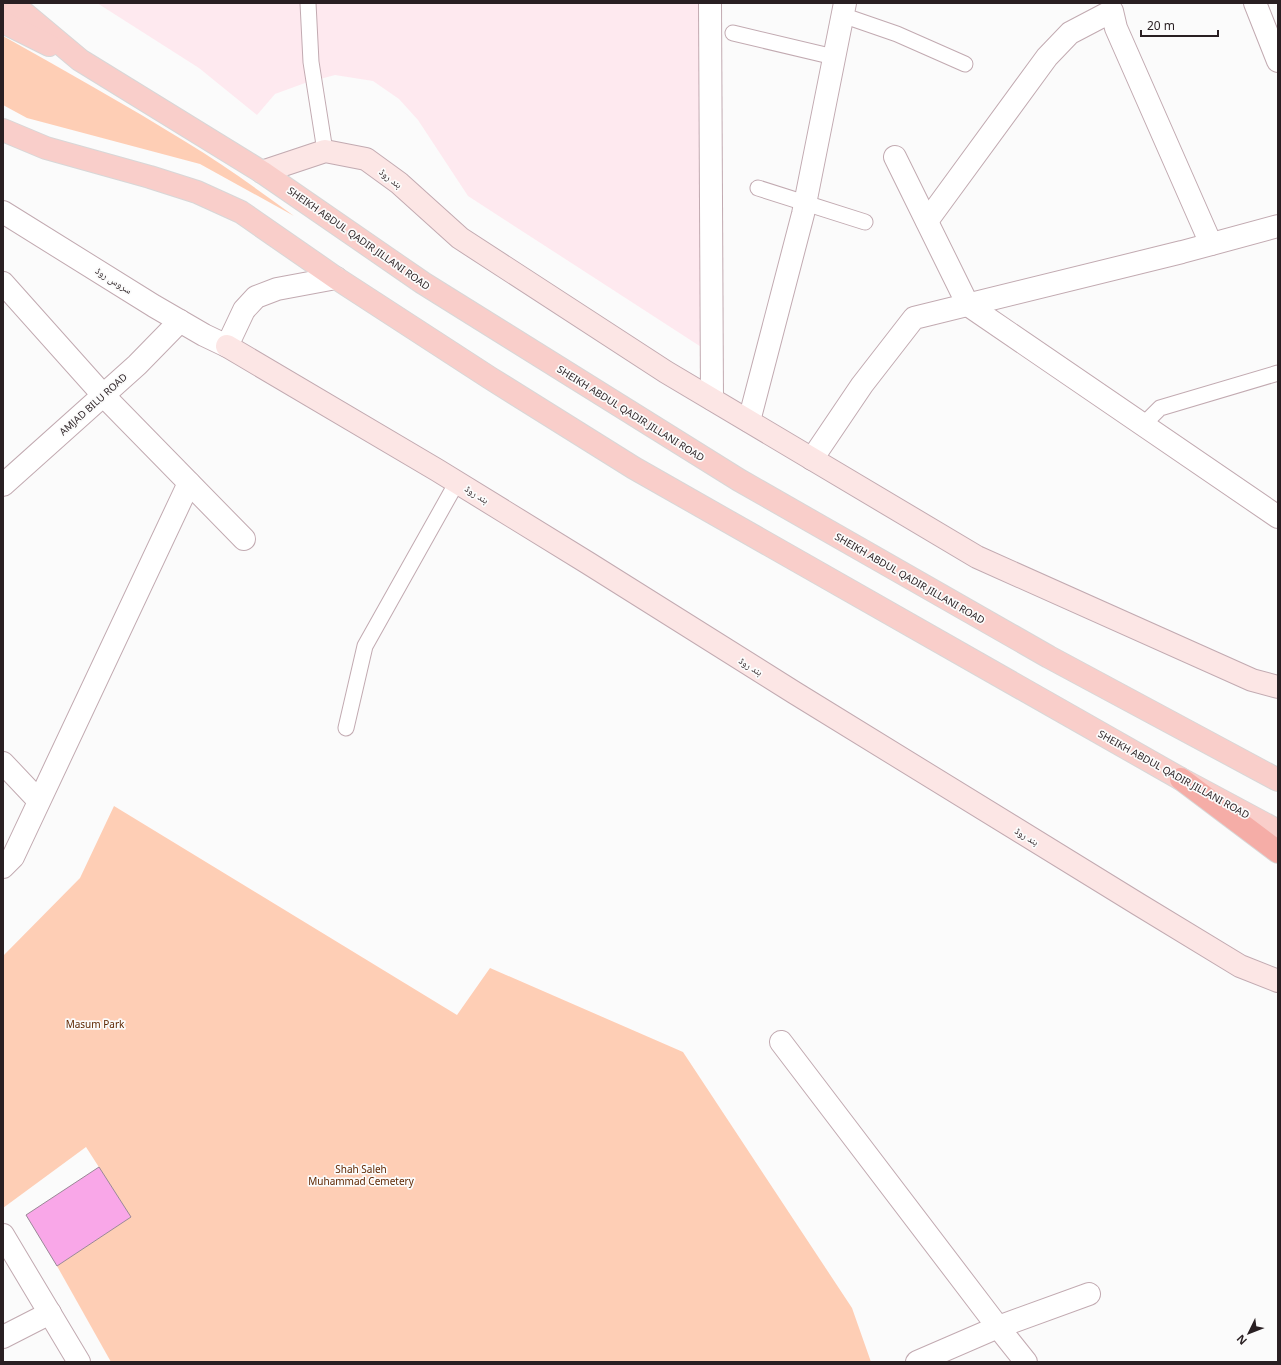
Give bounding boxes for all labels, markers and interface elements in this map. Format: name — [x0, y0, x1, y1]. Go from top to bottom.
scale bar — [1141, 12, 1218, 38]
text: 20 m — [1147, 17, 1175, 34]
street label: بند روڈ — [377, 165, 406, 192]
street label: SHEIKH ABDUL QADIR JILLANI ROAD — [285, 183, 433, 293]
street label: سروس روڈ — [93, 263, 135, 297]
street label: SHEIKH ABDUL QADIR JILLANI ROAD — [555, 362, 707, 464]
street label: AMJAD BILU ROAD — [56, 370, 130, 438]
street label: بند روڈ — [462, 481, 492, 507]
street label: SHEIKH ABDUL QADIR JILLANI ROAD — [832, 529, 988, 627]
street label: بند روڈ — [736, 653, 766, 679]
street label: SHEIKH ABDUL QADIR JILLANI ROAD — [1096, 726, 1252, 822]
street label: بند روڈ — [1012, 823, 1042, 849]
park label: Masum Park — [66, 1017, 125, 1031]
park label: Shah Saleh Muhammad Cemetery — [308, 1162, 415, 1188]
north arrow — [1229, 1313, 1269, 1353]
text: N — [1233, 1332, 1250, 1349]

